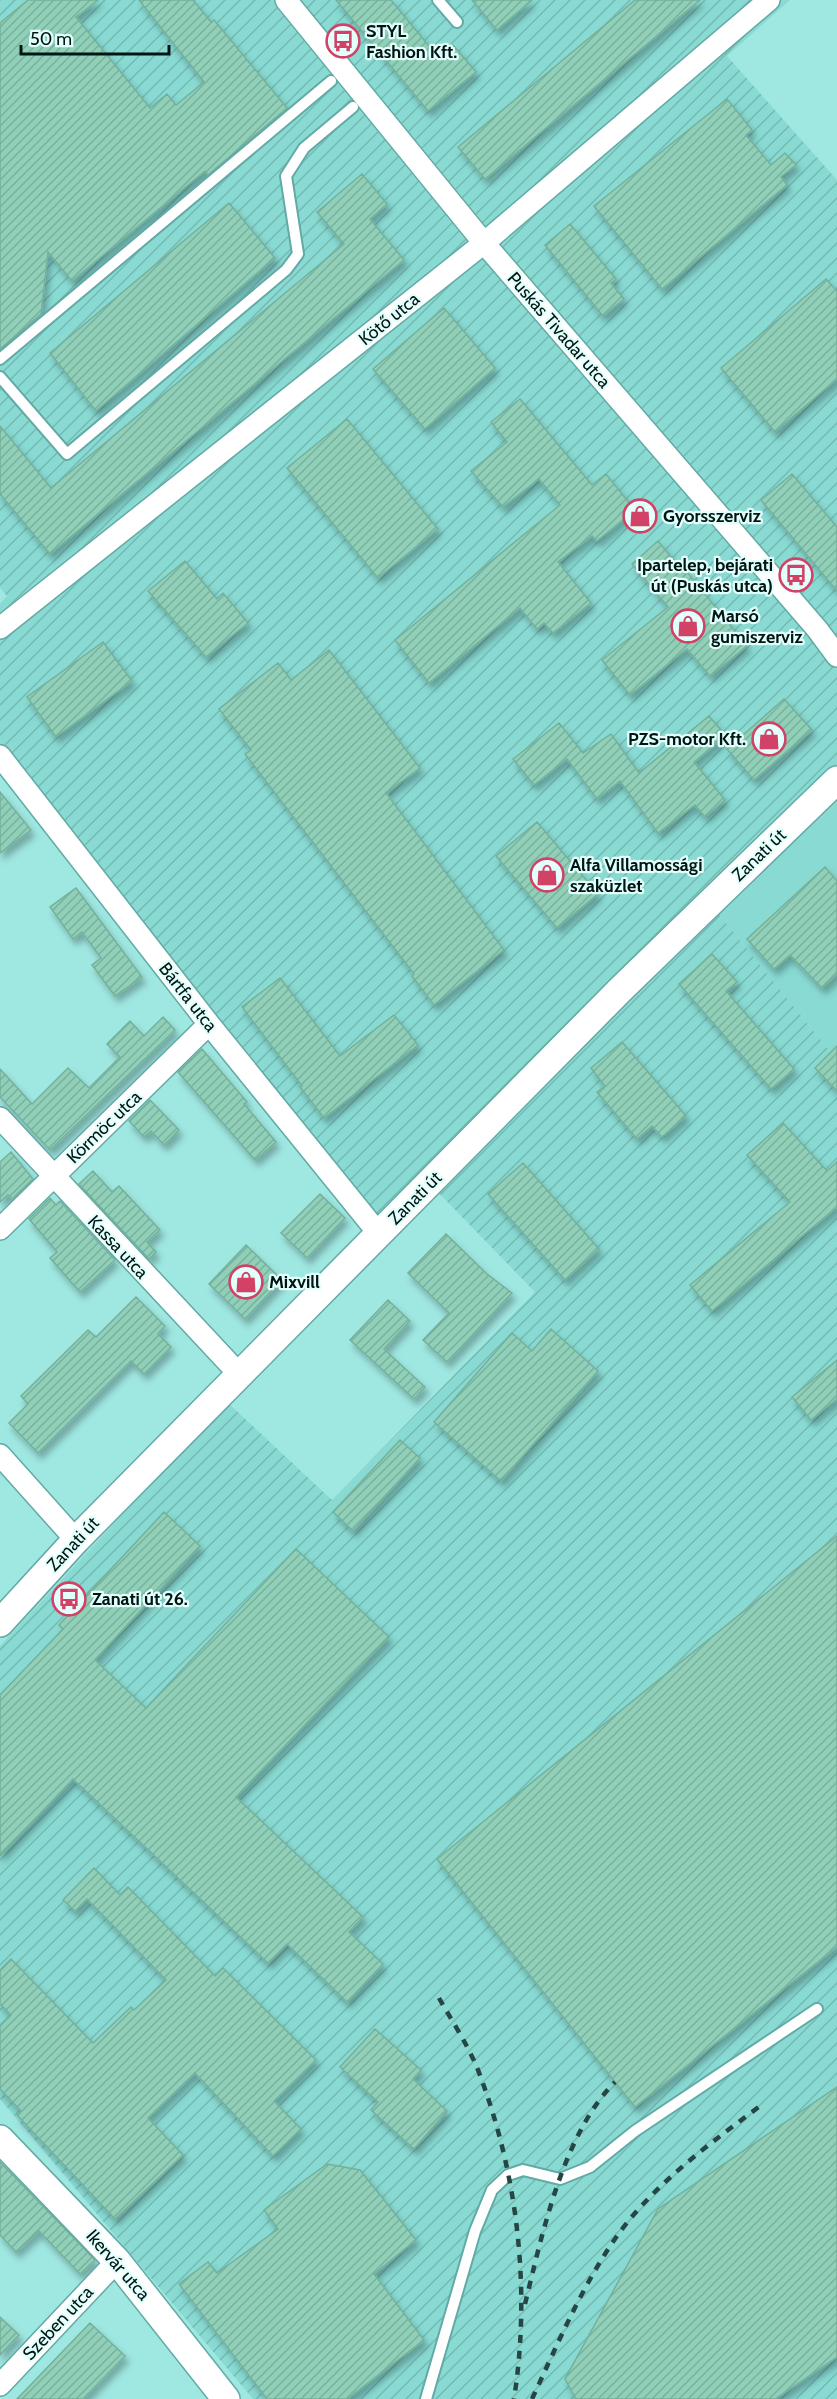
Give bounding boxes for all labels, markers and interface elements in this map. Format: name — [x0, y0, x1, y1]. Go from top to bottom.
scale bar — [21, 18, 170, 56]
place label: STYL Fashion Kft. — [366, 20, 457, 63]
bus stop icon: STYL Fashion Kft. — [325, 23, 361, 59]
text: 50 m — [30, 28, 72, 50]
street label: Puskás Tivadar utca — [503, 268, 616, 393]
street label: Kötő utca — [354, 288, 424, 350]
shop icon: Gyorsszerviz — [622, 498, 658, 534]
place label: Gyorsszerviz — [663, 505, 761, 527]
place label: Ipartelep, bejárati út (Puskás utca) — [637, 554, 773, 597]
bus stop icon: Ipartelep, bejárati út (Puskás utca) — [778, 557, 814, 593]
place label: Marsó gumiszerviz — [711, 605, 803, 648]
shop icon: Marsó gumiszerviz — [670, 608, 706, 644]
shop icon: PZS-motor Kft. — [751, 721, 787, 757]
place label: PZS-motor Kft. — [628, 728, 746, 750]
street label: Zanati út — [728, 824, 790, 886]
place label: Alfa Villamossági szaküzlet — [570, 854, 702, 897]
shop icon: Alfa Villamossági szaküzlet — [529, 857, 565, 893]
street label: Bártfa utca — [154, 958, 222, 1036]
street label: Körmöc utca — [62, 1086, 146, 1168]
street label: Zanati út — [384, 1167, 446, 1229]
street label: Kassa utca — [83, 1211, 153, 1284]
shop icon: Mixvill — [228, 1264, 264, 1300]
place label: Mixvill — [269, 1271, 320, 1293]
street label: Zanati út — [42, 1512, 104, 1576]
bus stop icon: Zanati út 26. — [51, 1581, 87, 1617]
place label: Zanati út 26. — [92, 1588, 188, 1610]
street label: Ikervár utca — [81, 2225, 155, 2305]
street label: Szeben utca — [18, 2281, 98, 2365]

